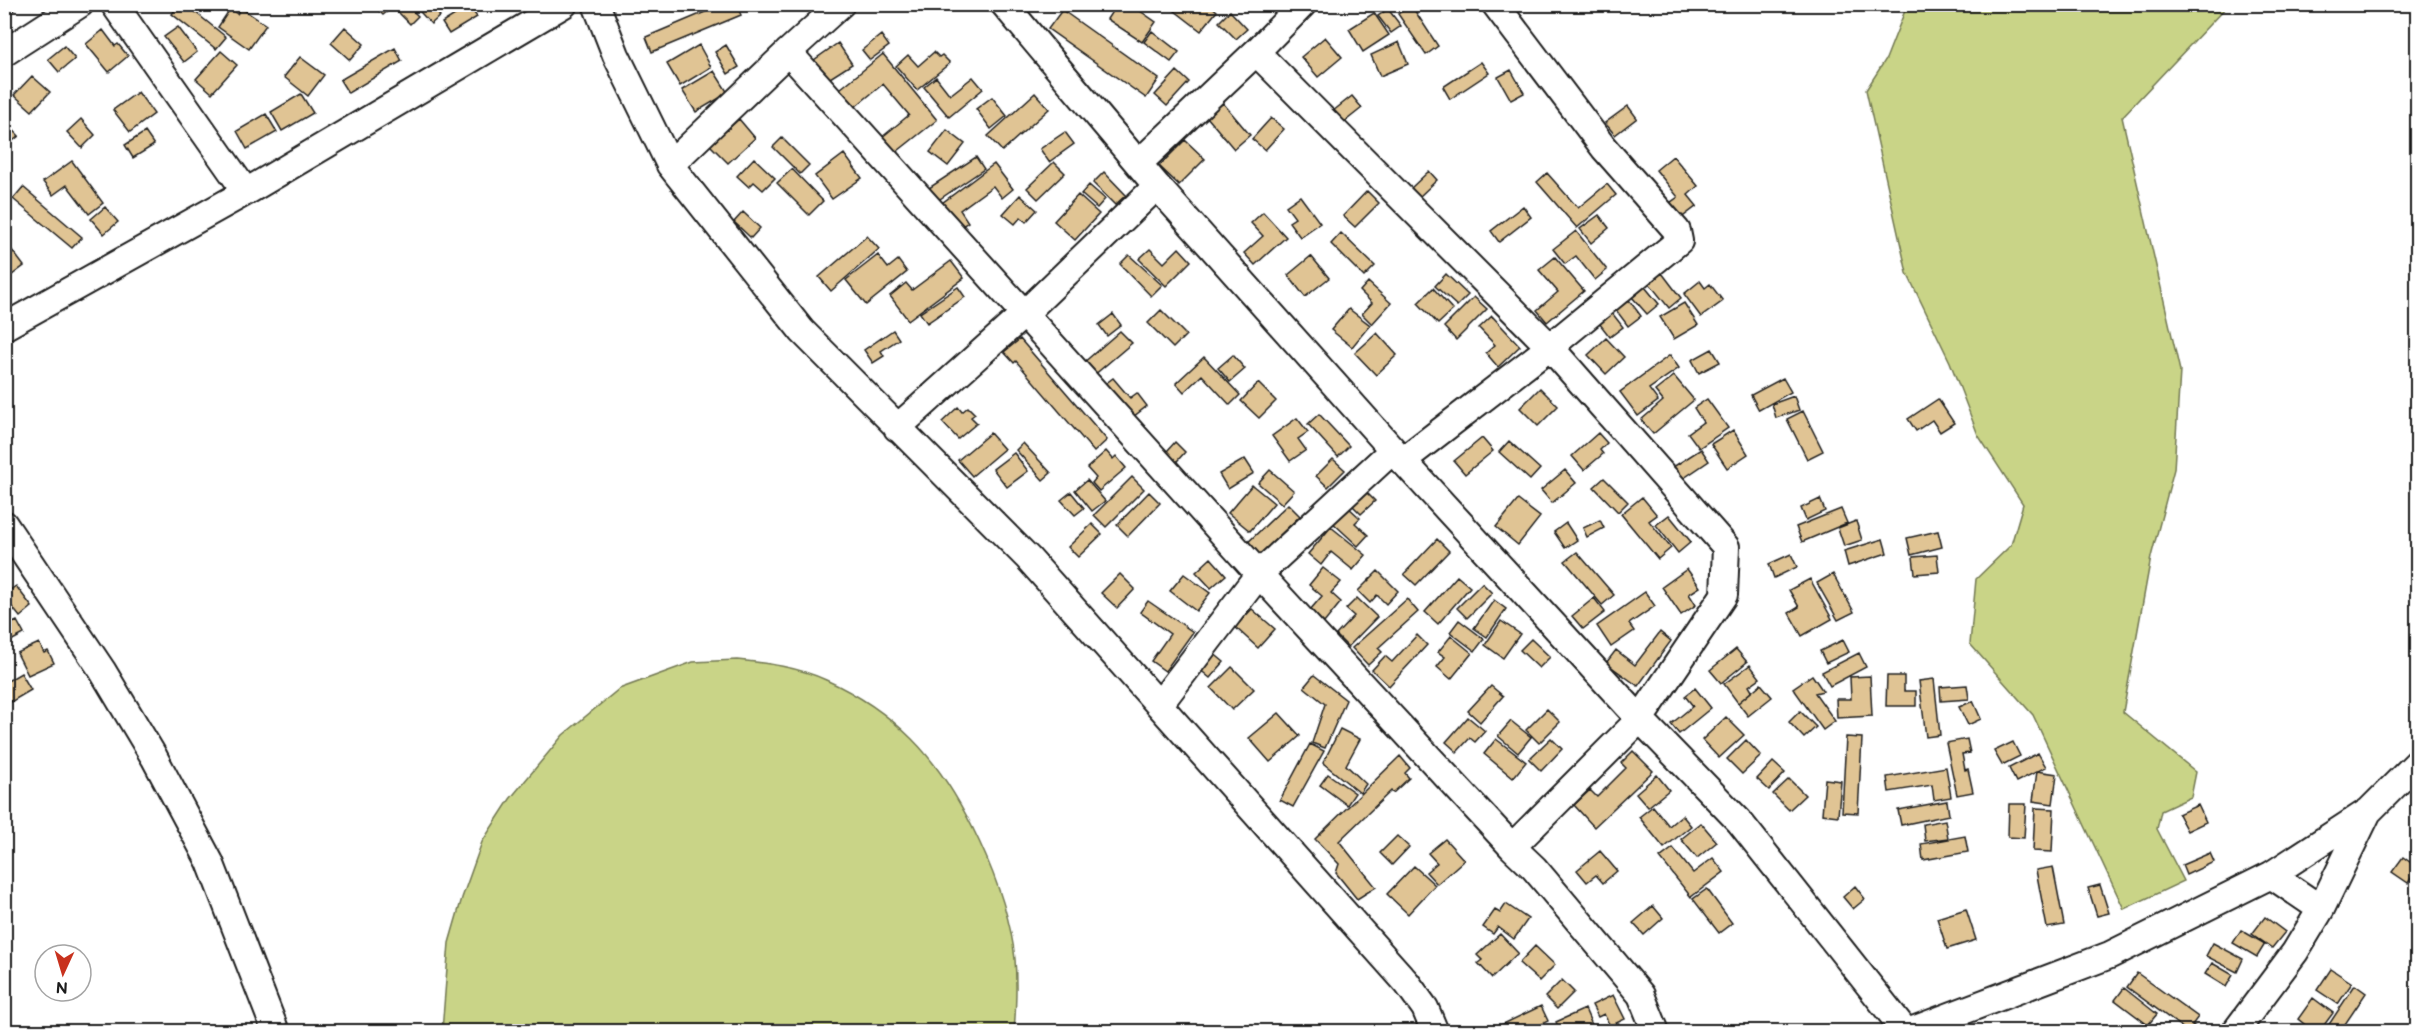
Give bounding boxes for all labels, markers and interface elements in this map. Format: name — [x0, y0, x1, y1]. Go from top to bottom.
north arrow — [33, 943, 93, 1003]
text: N — [55, 977, 69, 996]

